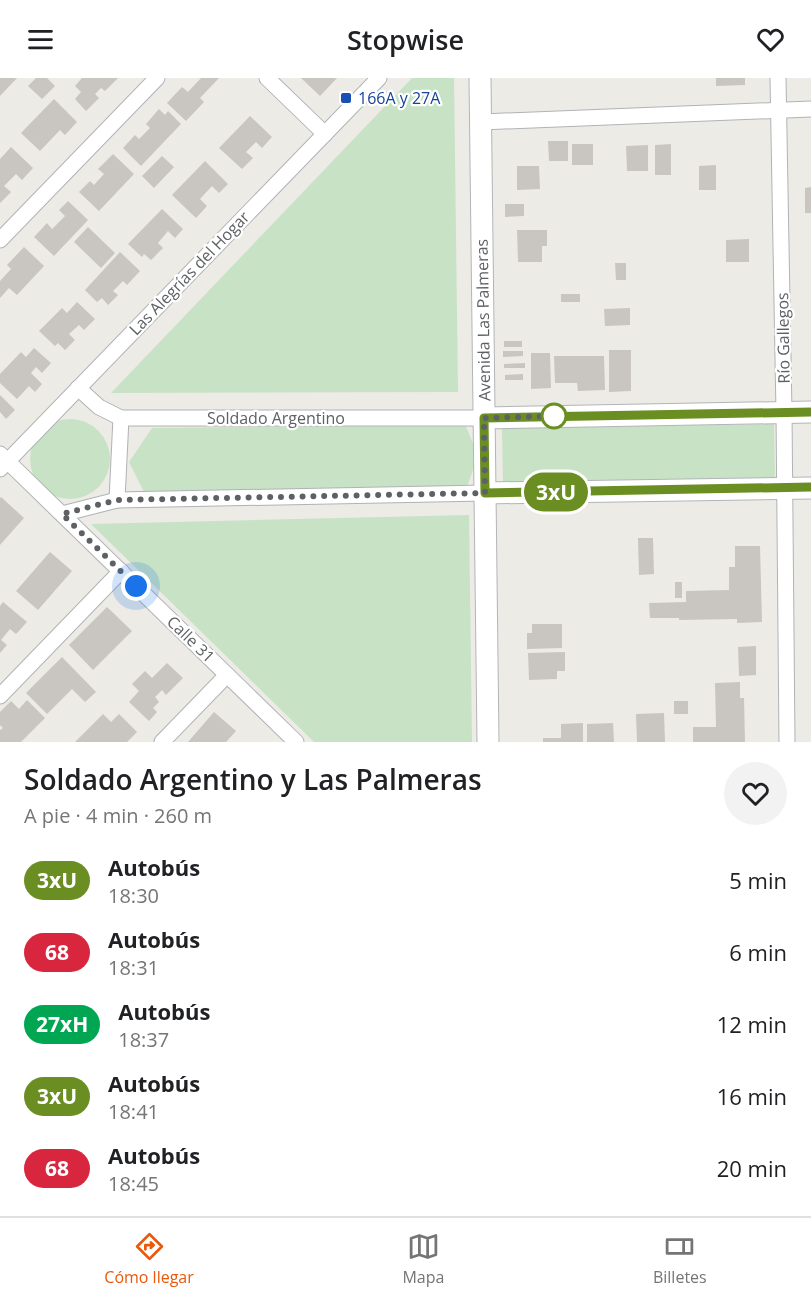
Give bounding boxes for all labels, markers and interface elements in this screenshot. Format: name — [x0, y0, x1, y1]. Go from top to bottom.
text: Stopwise — [347, 21, 464, 58]
icon: menu — [24, 23, 57, 56]
icon: heart — [754, 23, 787, 56]
place label: 166A y 27A — [358, 87, 441, 109]
marker: 166A y 27A — [339, 91, 353, 105]
street label: Las Alegrías del Hogar — [124, 206, 254, 340]
street label: Avenida Las Palmeras — [471, 239, 495, 401]
street label: Río Gallegos — [771, 292, 795, 384]
unlabelled marker — [541, 403, 567, 429]
street label: Soldado Argentino — [207, 407, 345, 429]
line badge: 3xU — [522, 472, 590, 512]
text: 3xU — [536, 478, 576, 506]
your location — [121, 571, 151, 601]
street label: Calle 31 — [162, 611, 220, 667]
text: Soldado Argentino y Las Palmeras — [24, 760, 482, 798]
button: heart — [724, 762, 787, 825]
text: A pie · 4 min · 260 m — [24, 802, 212, 829]
text: Autobús — [108, 852, 200, 882]
text: 5 min — [729, 865, 787, 895]
text: 3xU — [37, 866, 77, 894]
text: 18:30 — [108, 882, 159, 909]
text: Autobús — [108, 924, 200, 954]
text: 6 min — [729, 937, 787, 967]
text: 68 — [45, 938, 69, 966]
text: 18:31 — [108, 954, 159, 981]
text: Autobús — [118, 996, 210, 1026]
text: 12 min — [717, 1009, 787, 1039]
text: 27xH — [36, 1010, 88, 1038]
text: 18:37 — [118, 1026, 169, 1053]
text: Autobús — [108, 1068, 200, 1098]
text: 16 min — [717, 1081, 787, 1111]
text: 3xU — [37, 1082, 77, 1110]
text: 18:41 — [108, 1098, 159, 1125]
text: Autobús — [108, 1140, 200, 1170]
text: 20 min — [717, 1153, 787, 1183]
text: 68 — [45, 1154, 69, 1182]
text: 18:45 — [108, 1170, 159, 1197]
tab: Cómo llegar — [104, 1230, 194, 1288]
tab: Mapa — [402, 1230, 444, 1288]
tab: Billetes — [653, 1230, 707, 1288]

